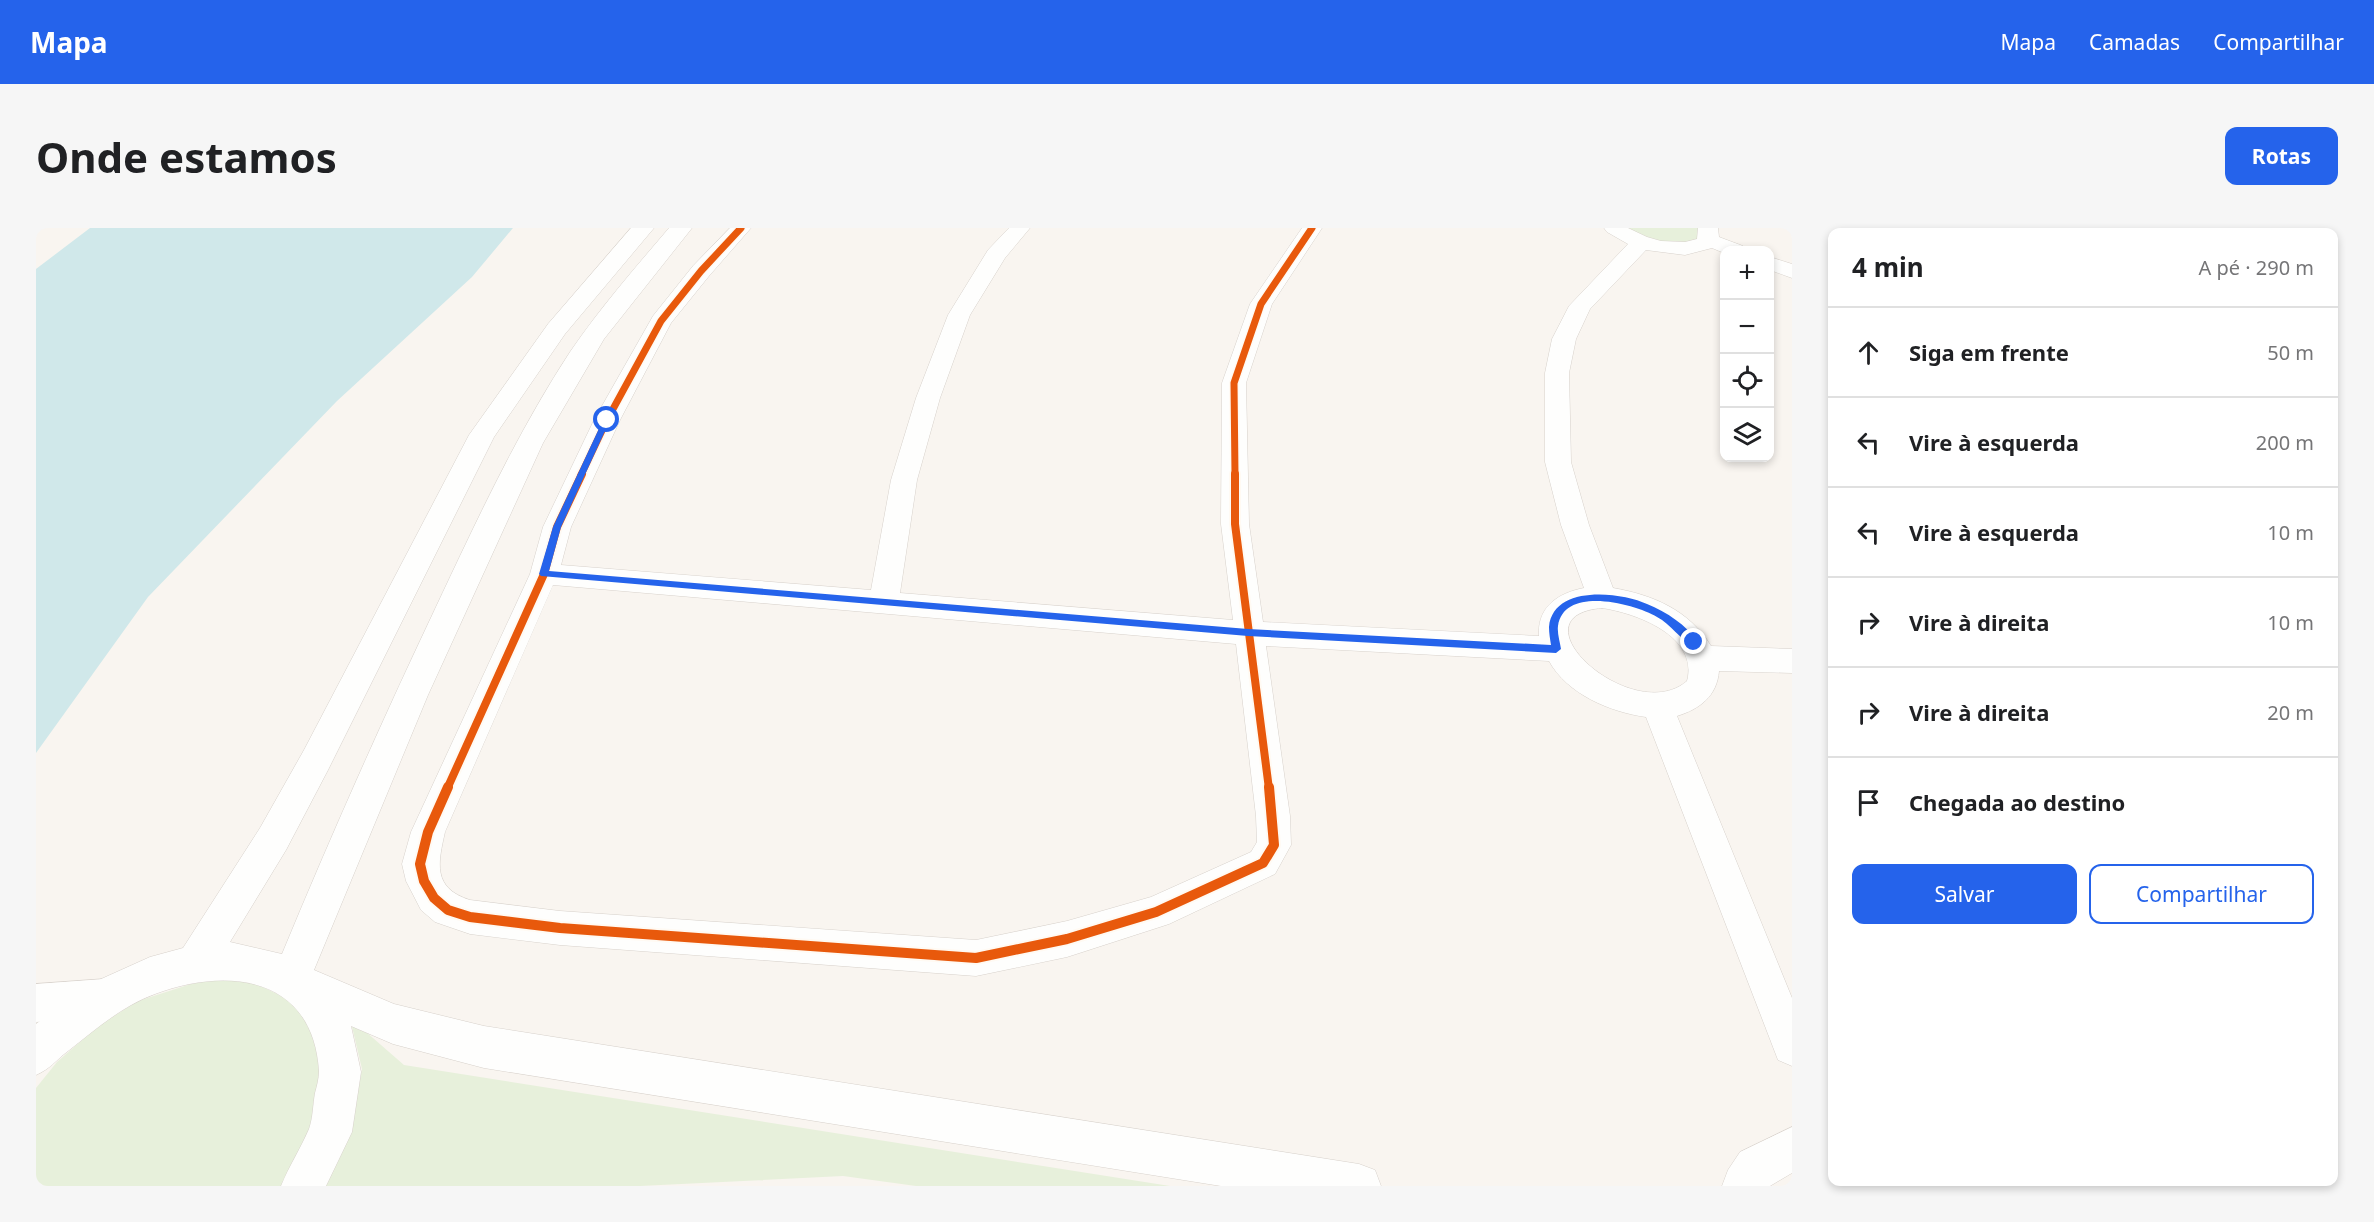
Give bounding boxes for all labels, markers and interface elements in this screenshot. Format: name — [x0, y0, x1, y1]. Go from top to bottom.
text: Mapa — [30, 23, 108, 61]
text: Mapa — [2000, 28, 2056, 56]
text: Camadas — [2089, 28, 2180, 56]
text: Compartilhar — [2213, 28, 2344, 56]
button: Rotas — [2225, 127, 2338, 185]
text: Onde estamos — [36, 128, 337, 185]
map controls — [1720, 246, 1774, 462]
button: + — [1720, 246, 1774, 300]
text: 4 min — [1852, 249, 1924, 285]
text: A pé · 290 m — [2198, 254, 2314, 281]
button: − — [1720, 300, 1774, 354]
icon: ahead — [1852, 336, 1885, 369]
text: Siga em frente — [1909, 337, 2069, 367]
text: 50 m — [2267, 339, 2314, 366]
button: locate — [1720, 354, 1774, 408]
route start — [593, 406, 619, 432]
button: layers — [1720, 408, 1774, 462]
icon: left — [1852, 426, 1885, 459]
text: Vire à esquerda — [1909, 427, 2079, 457]
text: 200 m — [2256, 429, 2314, 456]
icon: left — [1852, 516, 1885, 549]
text: Vire à esquerda — [1909, 517, 2079, 547]
text: 10 m — [2267, 519, 2314, 546]
icon: right — [1852, 606, 1885, 639]
text: Vire à direita — [1909, 607, 2049, 637]
text: 10 m — [2267, 609, 2314, 636]
route end — [1680, 628, 1706, 654]
icon: right — [1852, 696, 1885, 729]
text: Vire à direita — [1909, 697, 2049, 727]
text: 20 m — [2267, 699, 2314, 726]
icon: arrive — [1852, 786, 1885, 819]
text: Chegada ao destino — [1909, 787, 2125, 817]
button: Salvar — [1852, 864, 2077, 924]
button: Compartilhar — [2089, 864, 2314, 924]

